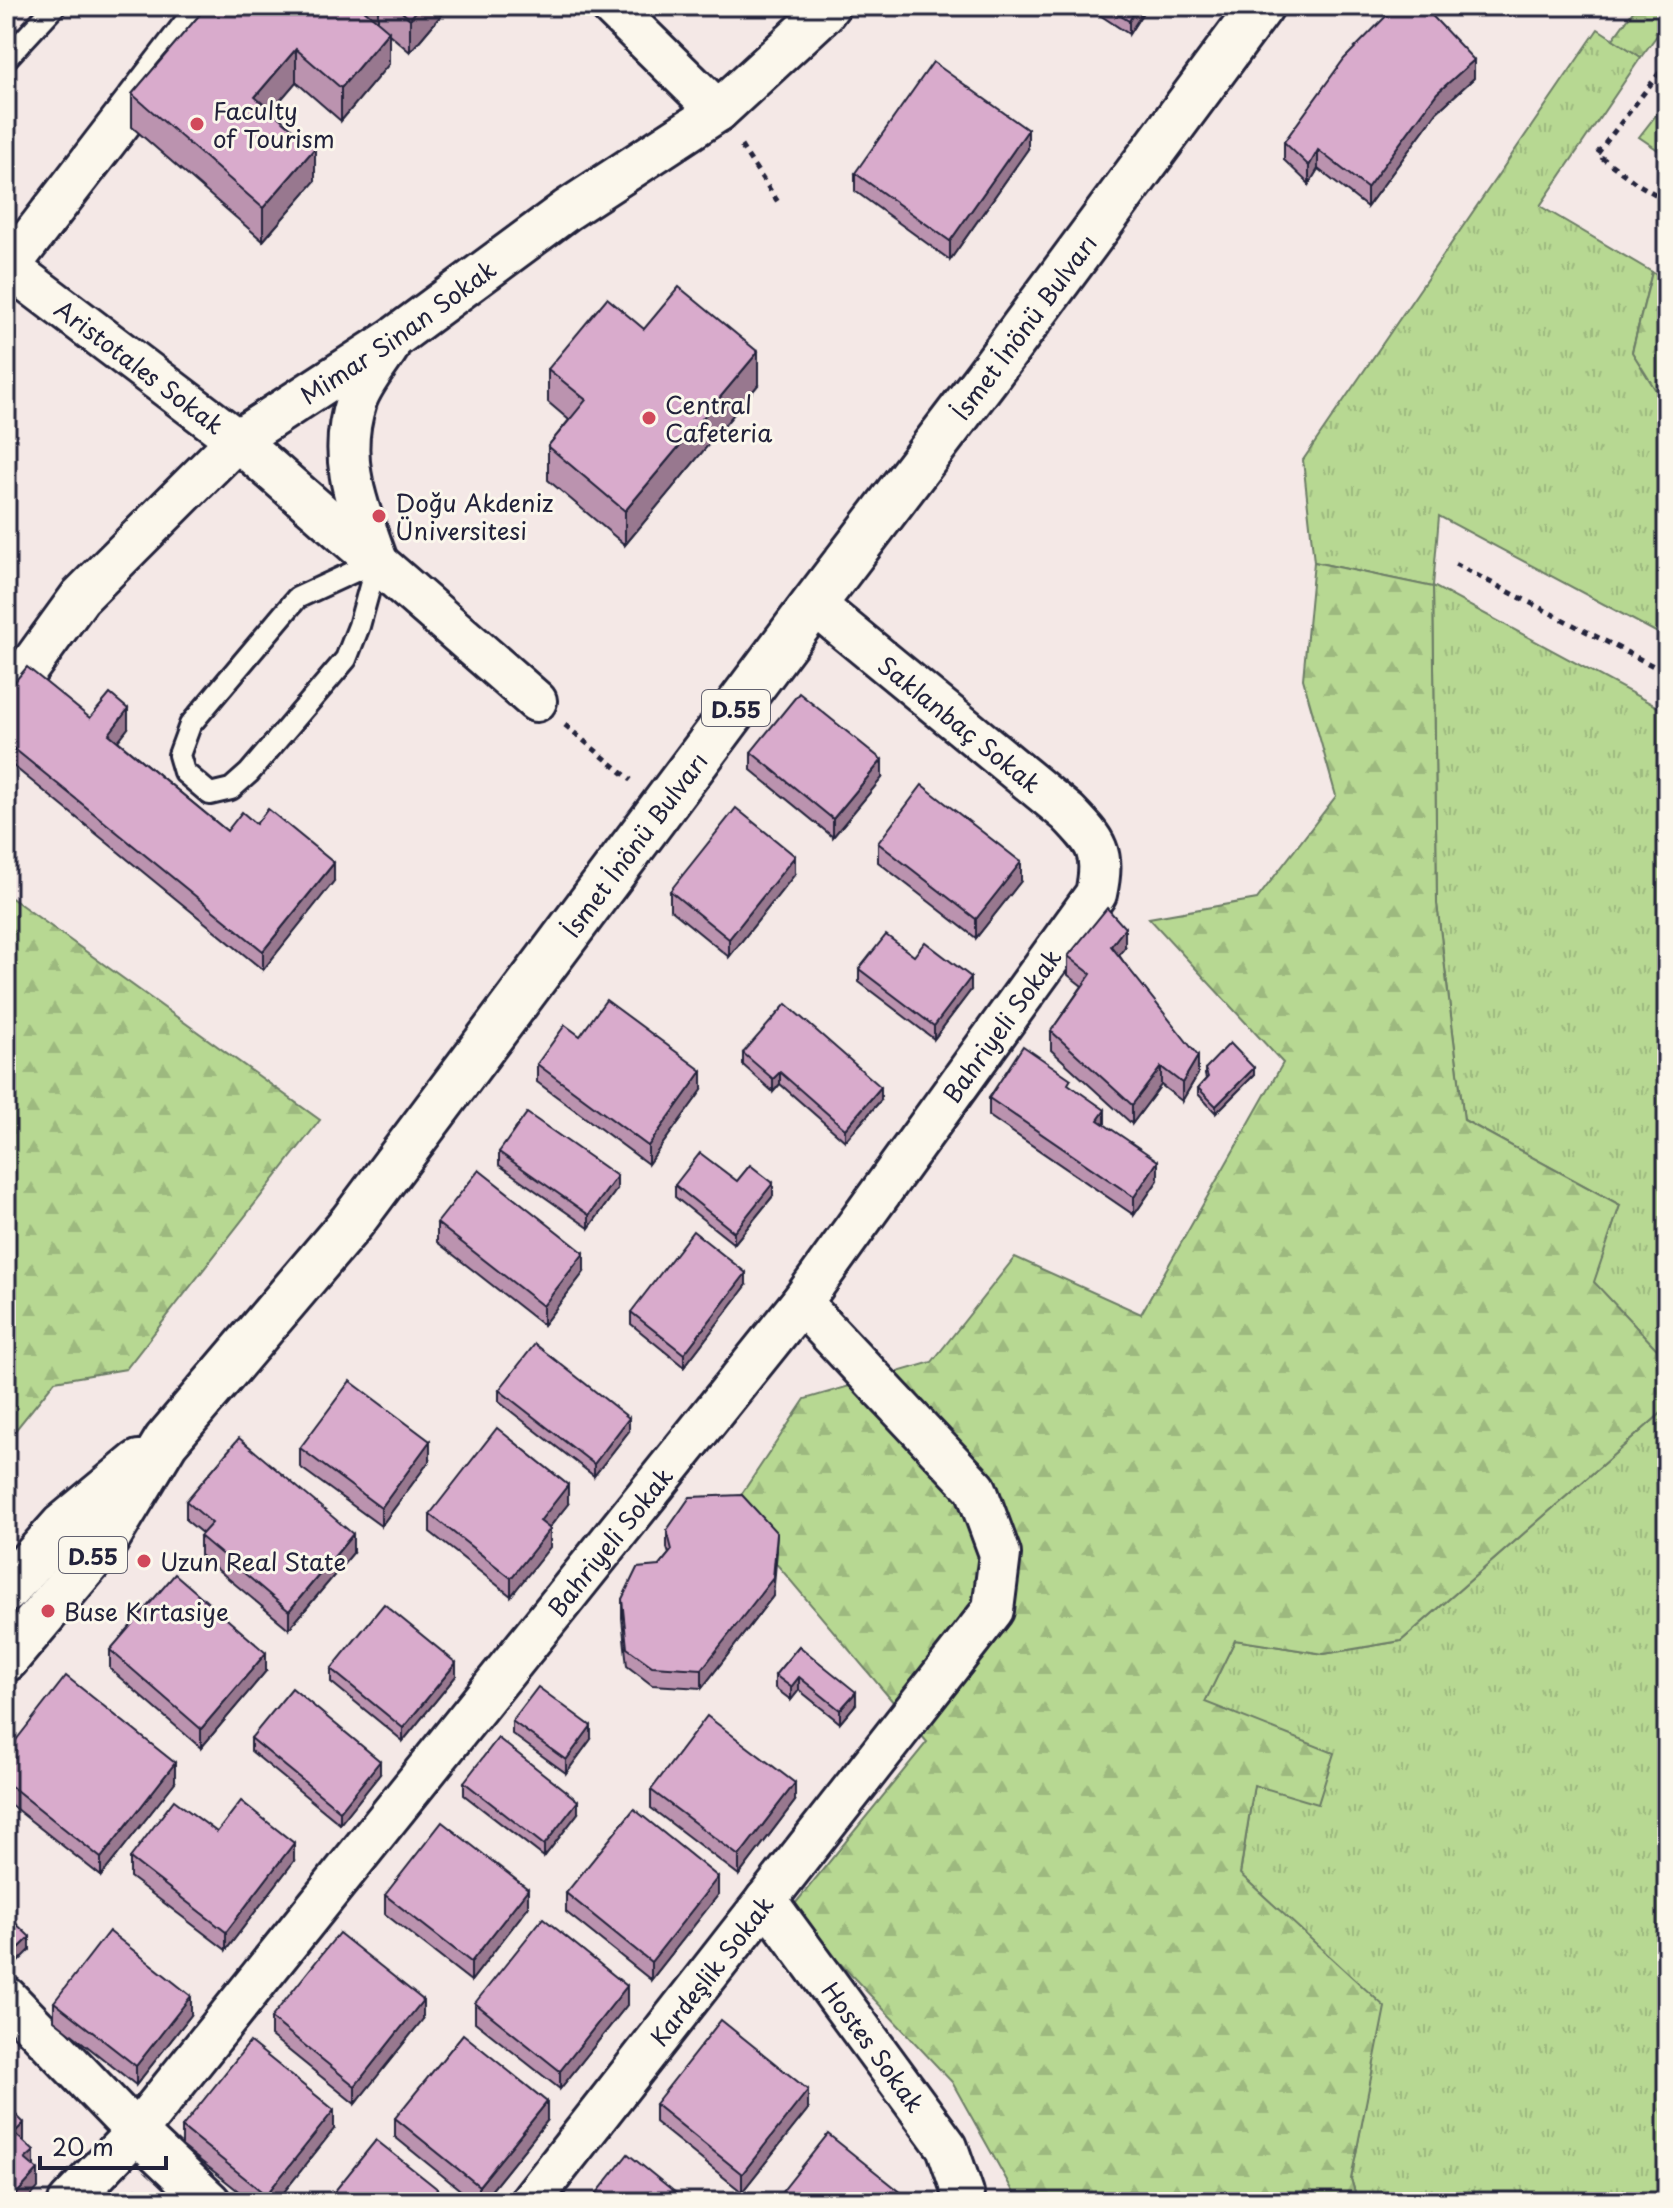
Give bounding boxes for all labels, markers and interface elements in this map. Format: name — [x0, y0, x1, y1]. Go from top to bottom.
place label: Faculty of Tourism — [213, 92, 335, 156]
marker: Faculty of Tourism — [188, 115, 206, 133]
street label: İsmet İnönü Bulvarı — [943, 226, 1105, 427]
street label: Mimar Sinan Sokak — [293, 251, 503, 412]
street label: Aristotales Sokak — [48, 290, 232, 443]
place label: Central Cafeteria — [665, 386, 772, 450]
marker: Central Cafeteria — [640, 409, 658, 427]
place label: Doğu Akdeniz Üniversitesi — [395, 484, 553, 548]
marker: Doğu Akdeniz Üniversitesi — [370, 507, 388, 525]
street label: Saklanbaç Sokak — [871, 647, 1049, 801]
road number: D.55 — [702, 690, 770, 726]
street label: İsmet İnönü Bulvarı — [553, 744, 716, 945]
street label: Bahriyeli Sokak — [933, 941, 1069, 1110]
street label: Bahriyeli Sokak — [539, 1459, 681, 1624]
road number: D.55 — [59, 1537, 127, 1573]
place label: Uzun Real State — [160, 1543, 346, 1579]
marker: Uzun Real State — [135, 1552, 153, 1570]
place label: Buse Kırtasiye — [64, 1593, 229, 1629]
marker: Buse Kırtasiye — [39, 1602, 57, 1620]
street label: Kardeşlik Sokak — [641, 1887, 782, 2053]
street label: Hostes Sokak — [813, 1974, 934, 2120]
scale bar — [40, 2120, 166, 2170]
text: 20 m — [52, 2128, 114, 2164]

